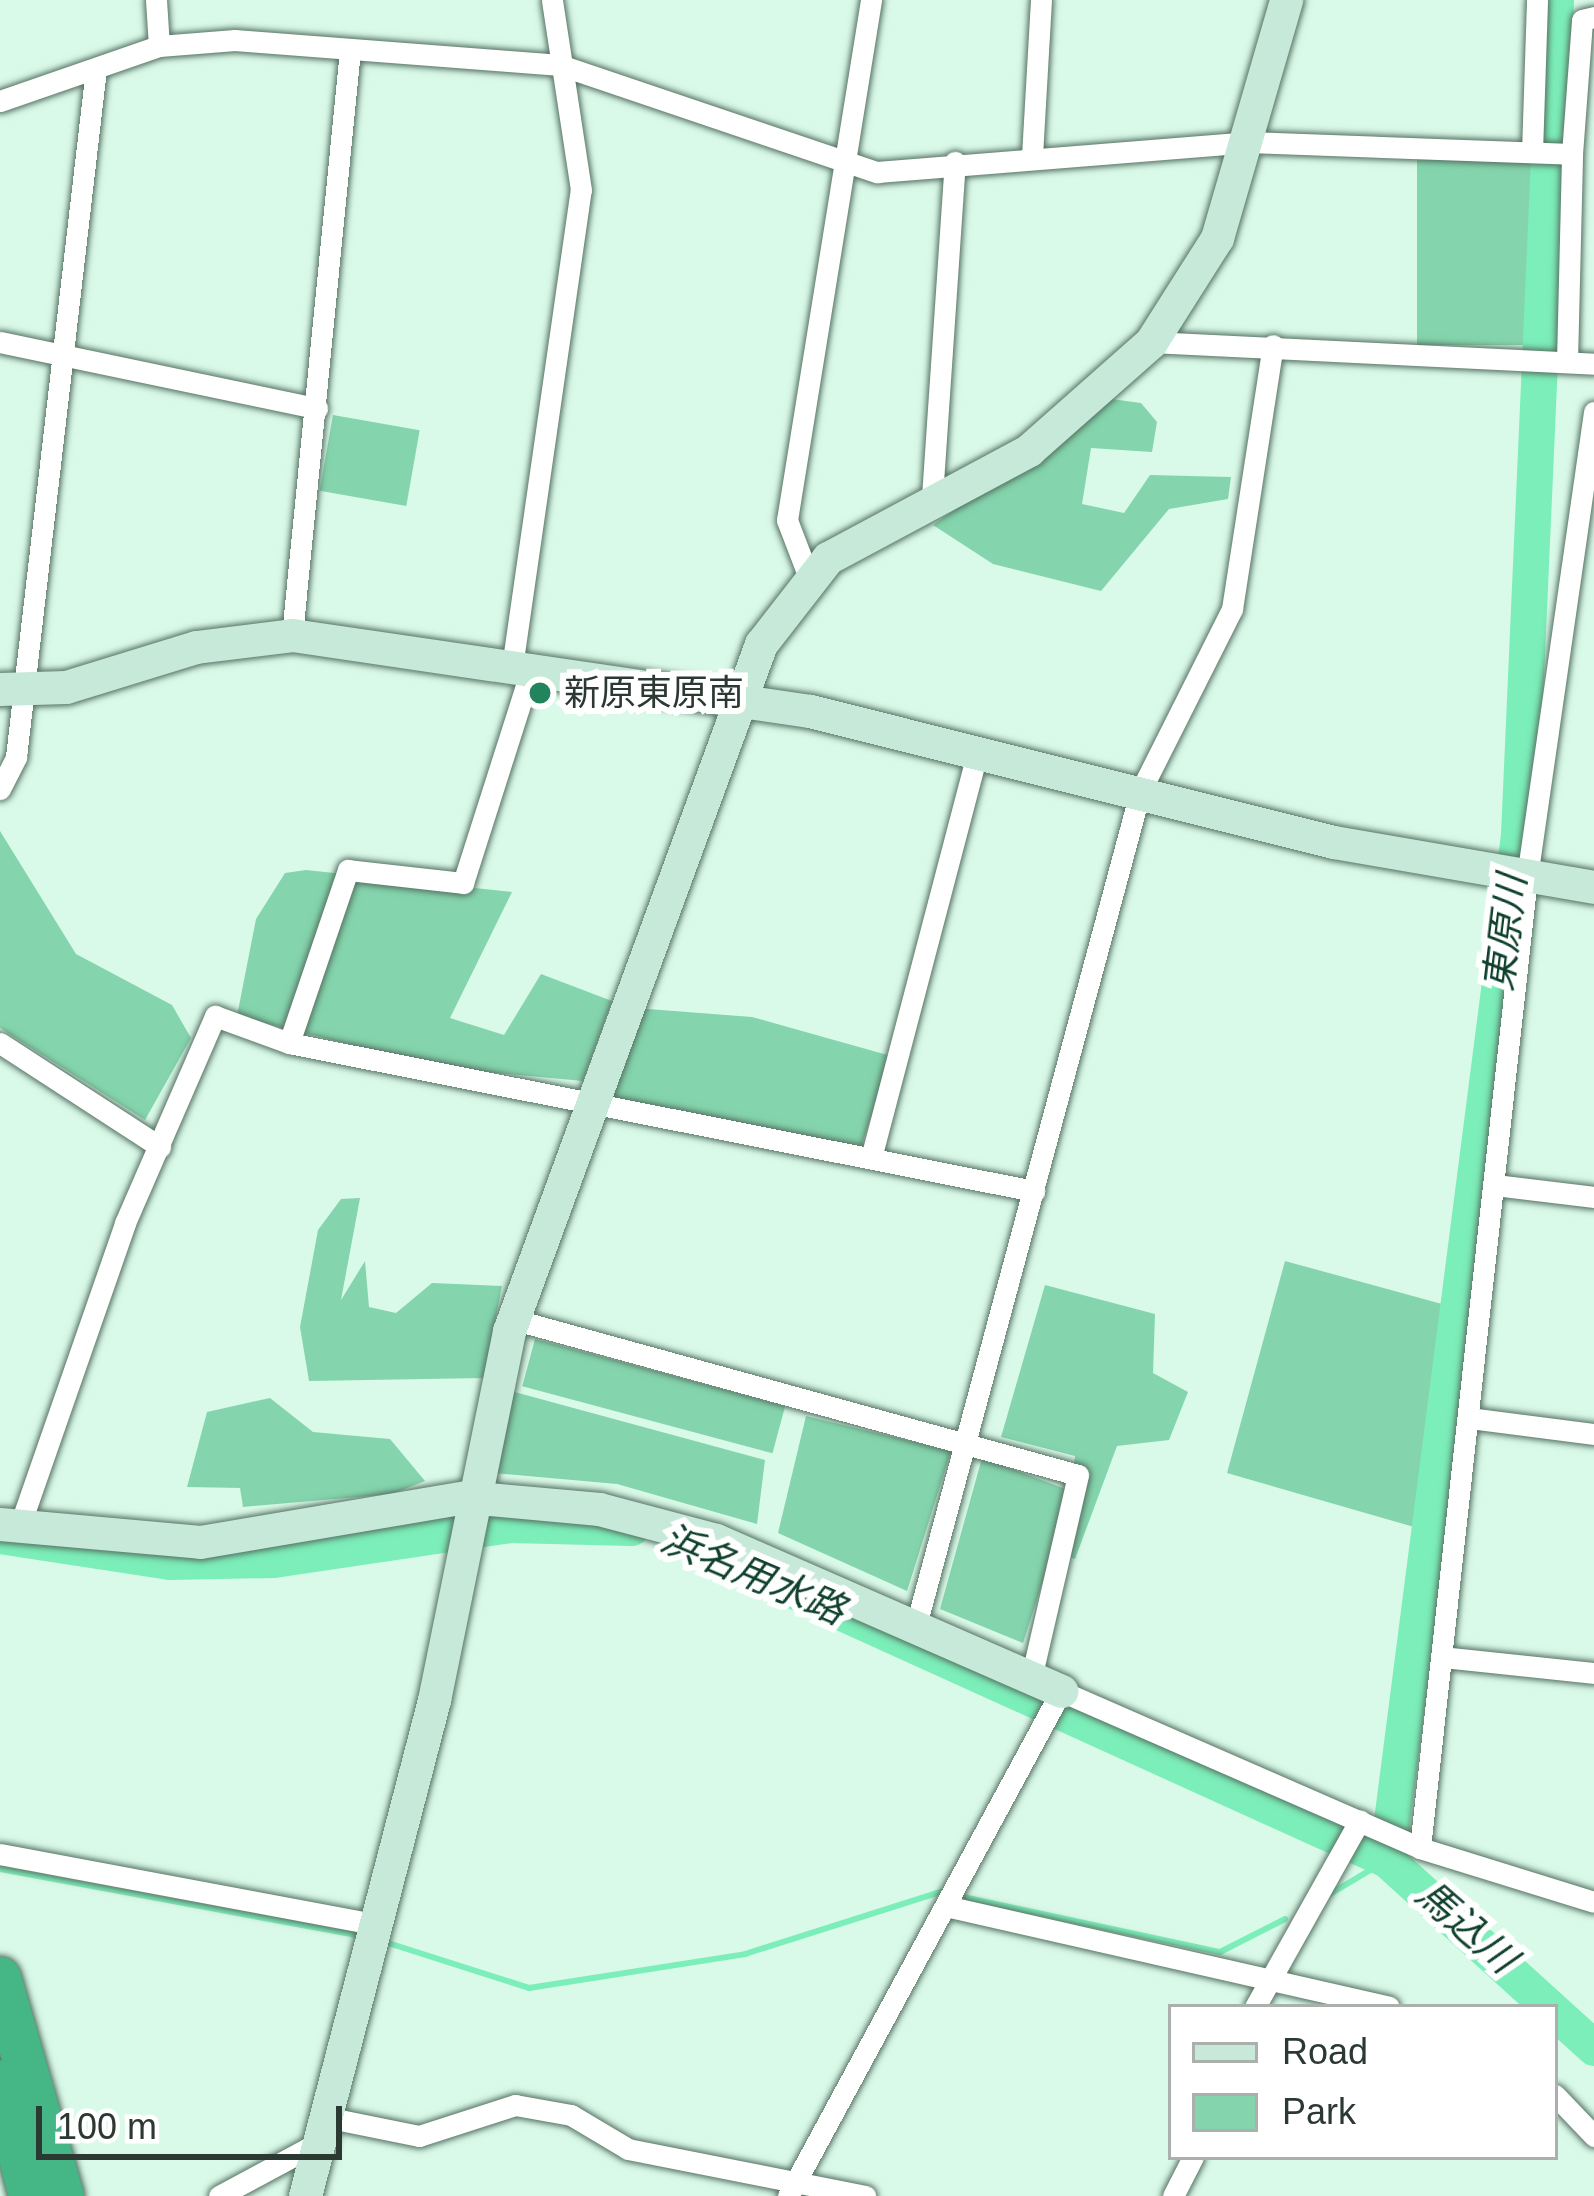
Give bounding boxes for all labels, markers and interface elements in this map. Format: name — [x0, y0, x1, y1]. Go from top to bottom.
place label: 新原東原南 — [564, 671, 744, 715]
marker: 新原東原南 — [527, 680, 553, 706]
water label: 東原川 — [1476, 872, 1536, 994]
water label: 浜名用水路 — [654, 1515, 852, 1635]
water label: 馬込川 — [1406, 1871, 1526, 1983]
legend — [1168, 2004, 1558, 2160]
text: Road — [1282, 2031, 1368, 2072]
scale bar — [42, 2082, 348, 2156]
text: Park — [1282, 2091, 1356, 2132]
text: 100 m — [57, 2106, 157, 2147]

